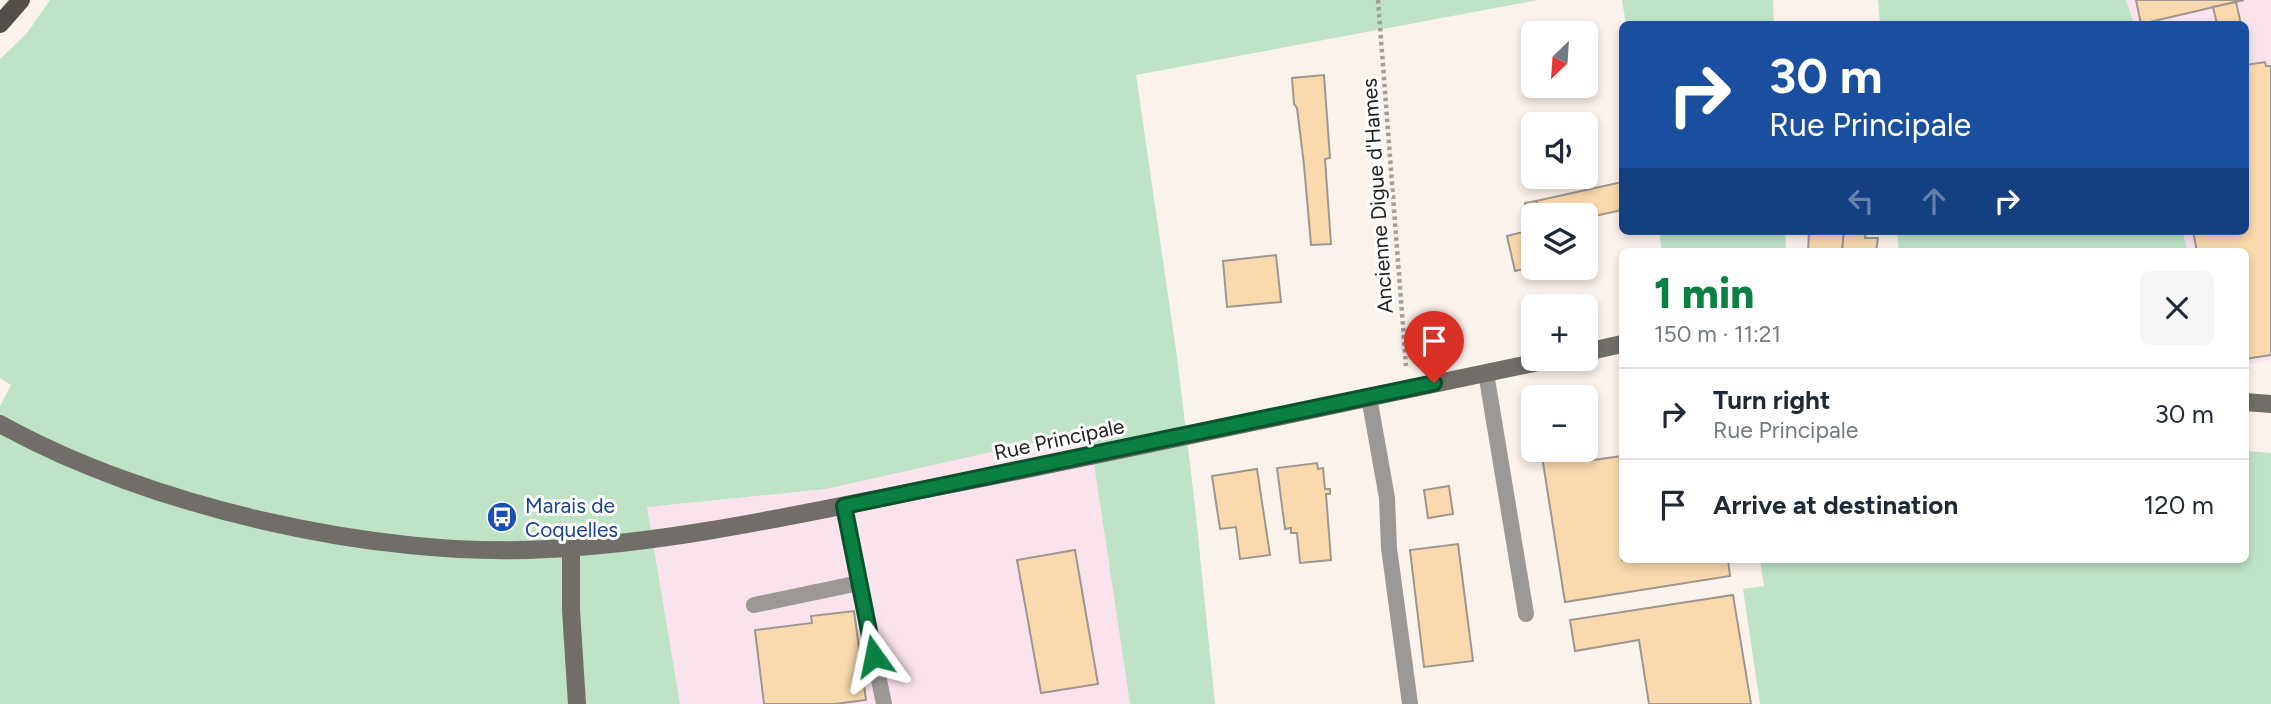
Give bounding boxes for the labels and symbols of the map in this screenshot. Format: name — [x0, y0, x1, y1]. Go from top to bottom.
north arrow — [1521, 21, 1598, 98]
street label: Ancienne Digue d'Hames — [1356, 77, 1398, 315]
pin — [1404, 311, 1464, 383]
street label: Rue Principale — [991, 413, 1127, 465]
place label: Marais de Coquelles — [525, 493, 618, 542]
bus stop icon: Marais de Coquelles — [485, 500, 519, 534]
position arrow — [837, 619, 911, 693]

